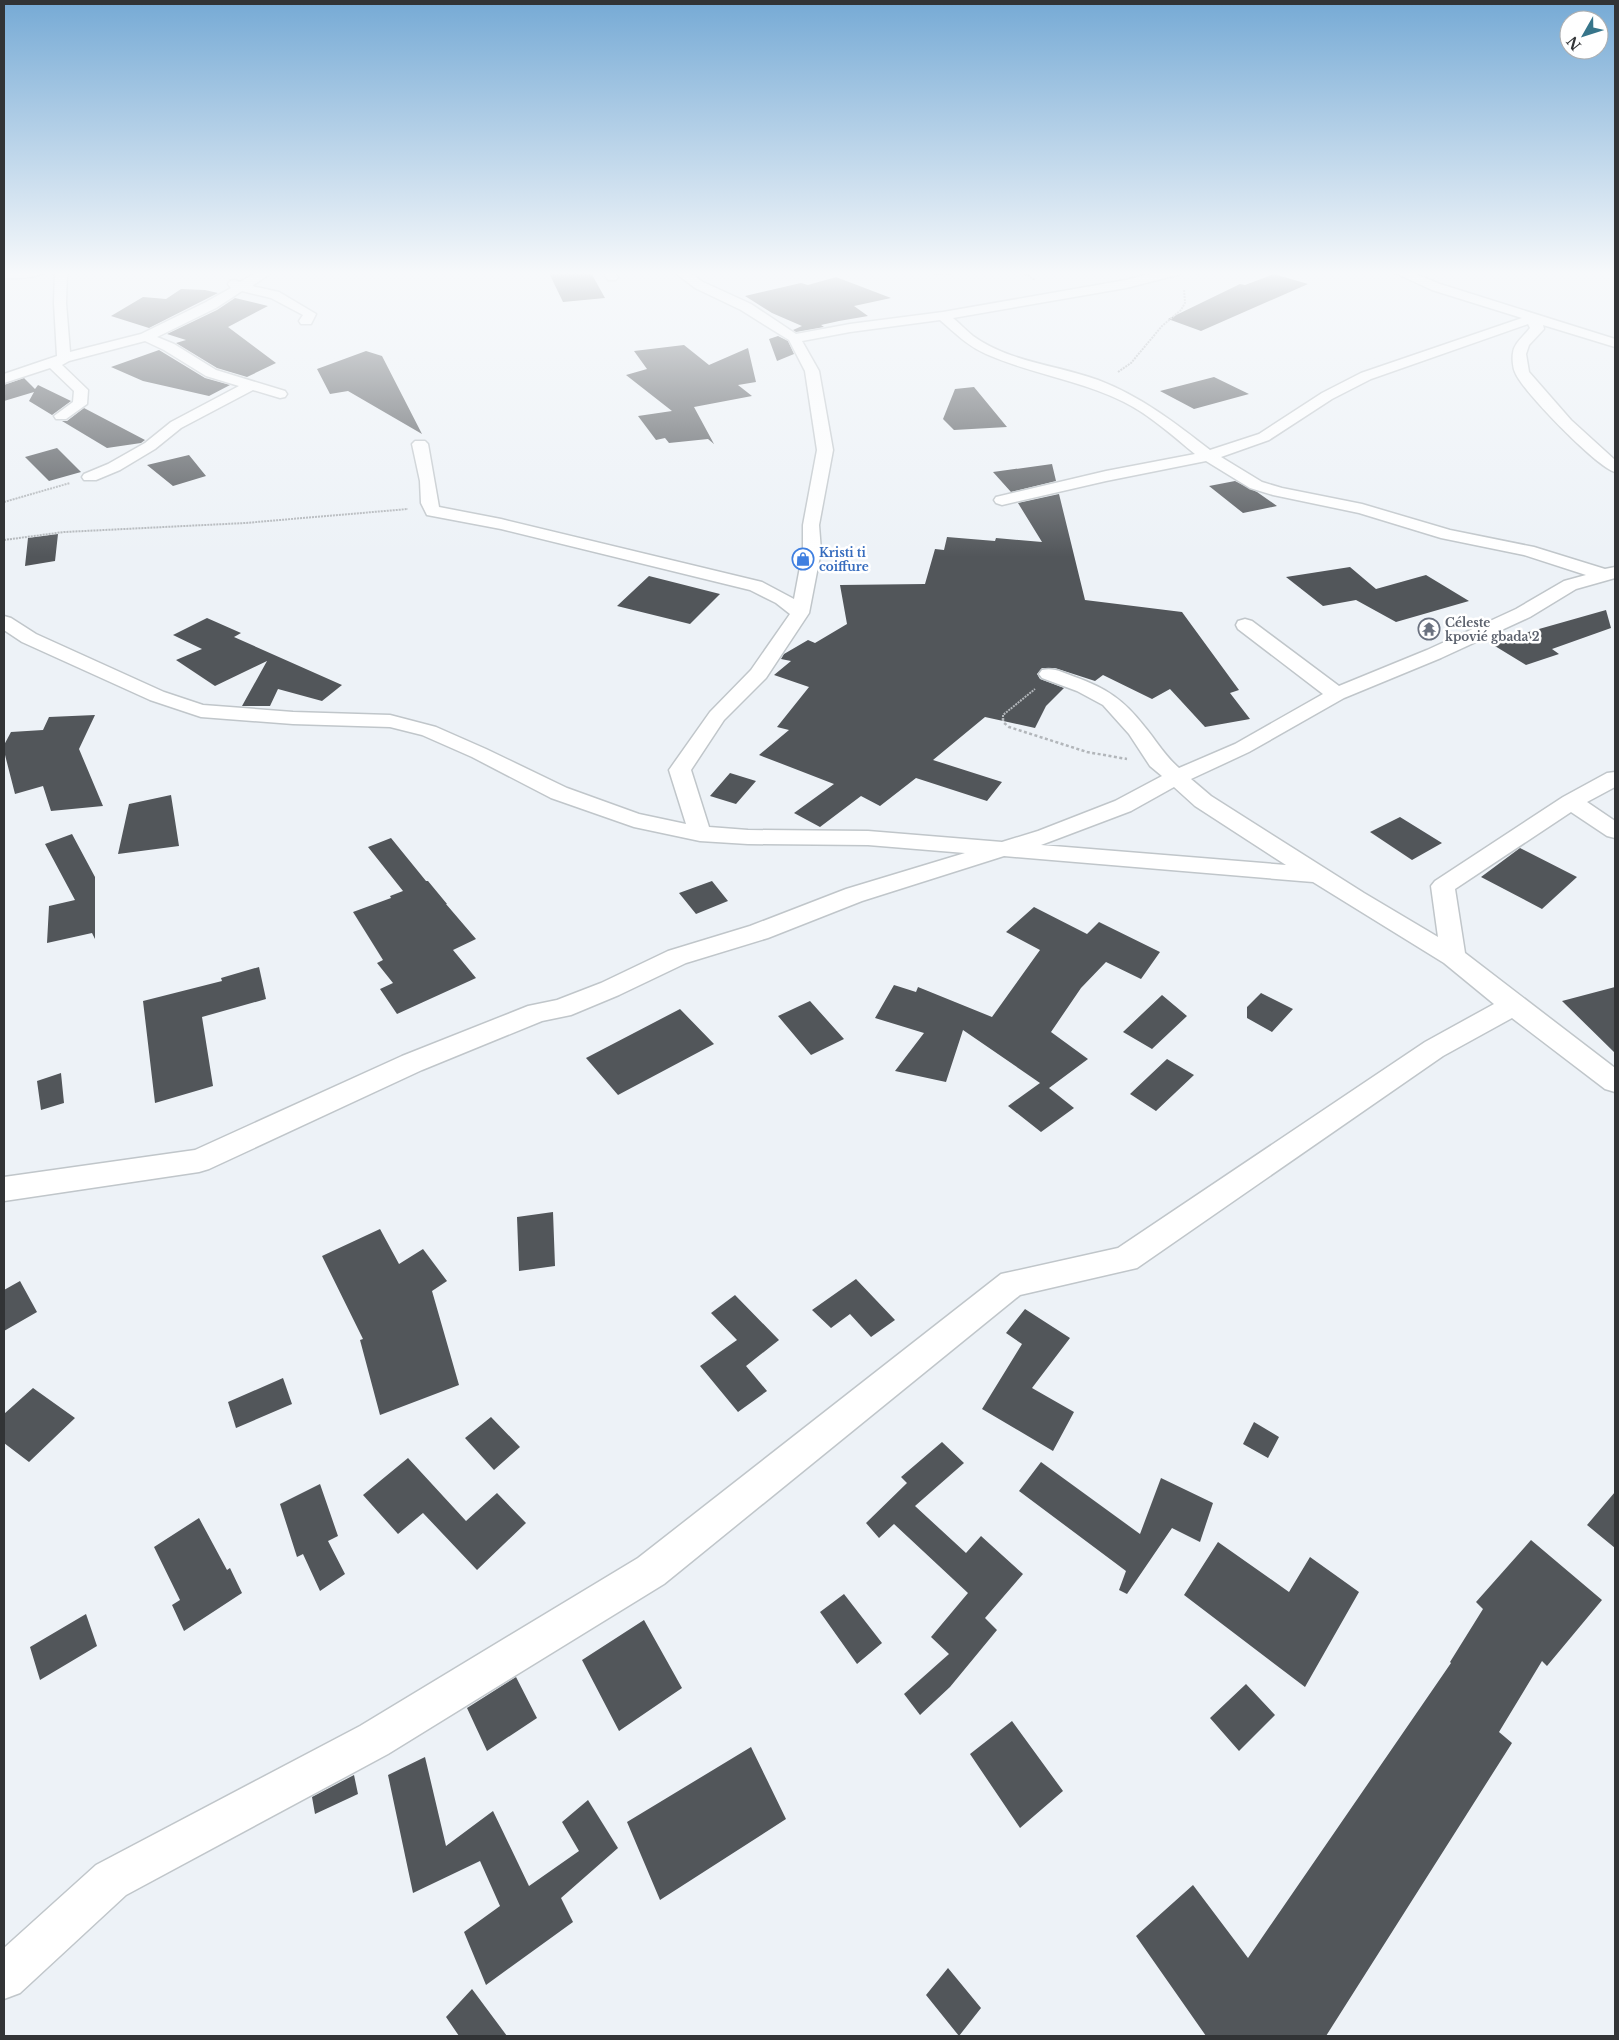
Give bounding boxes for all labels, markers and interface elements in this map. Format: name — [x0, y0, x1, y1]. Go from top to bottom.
north arrow — [1559, 10, 1609, 60]
text: N — [1563, 32, 1585, 54]
place label: Kristi ti coiffure — [819, 545, 869, 574]
shop icon: Kristi ti coiffure — [791, 547, 815, 571]
place label: Céleste kpovié gbada 2 — [1445, 615, 1540, 644]
temple icon: Céleste kpovié gbada 2 — [1417, 617, 1441, 641]

